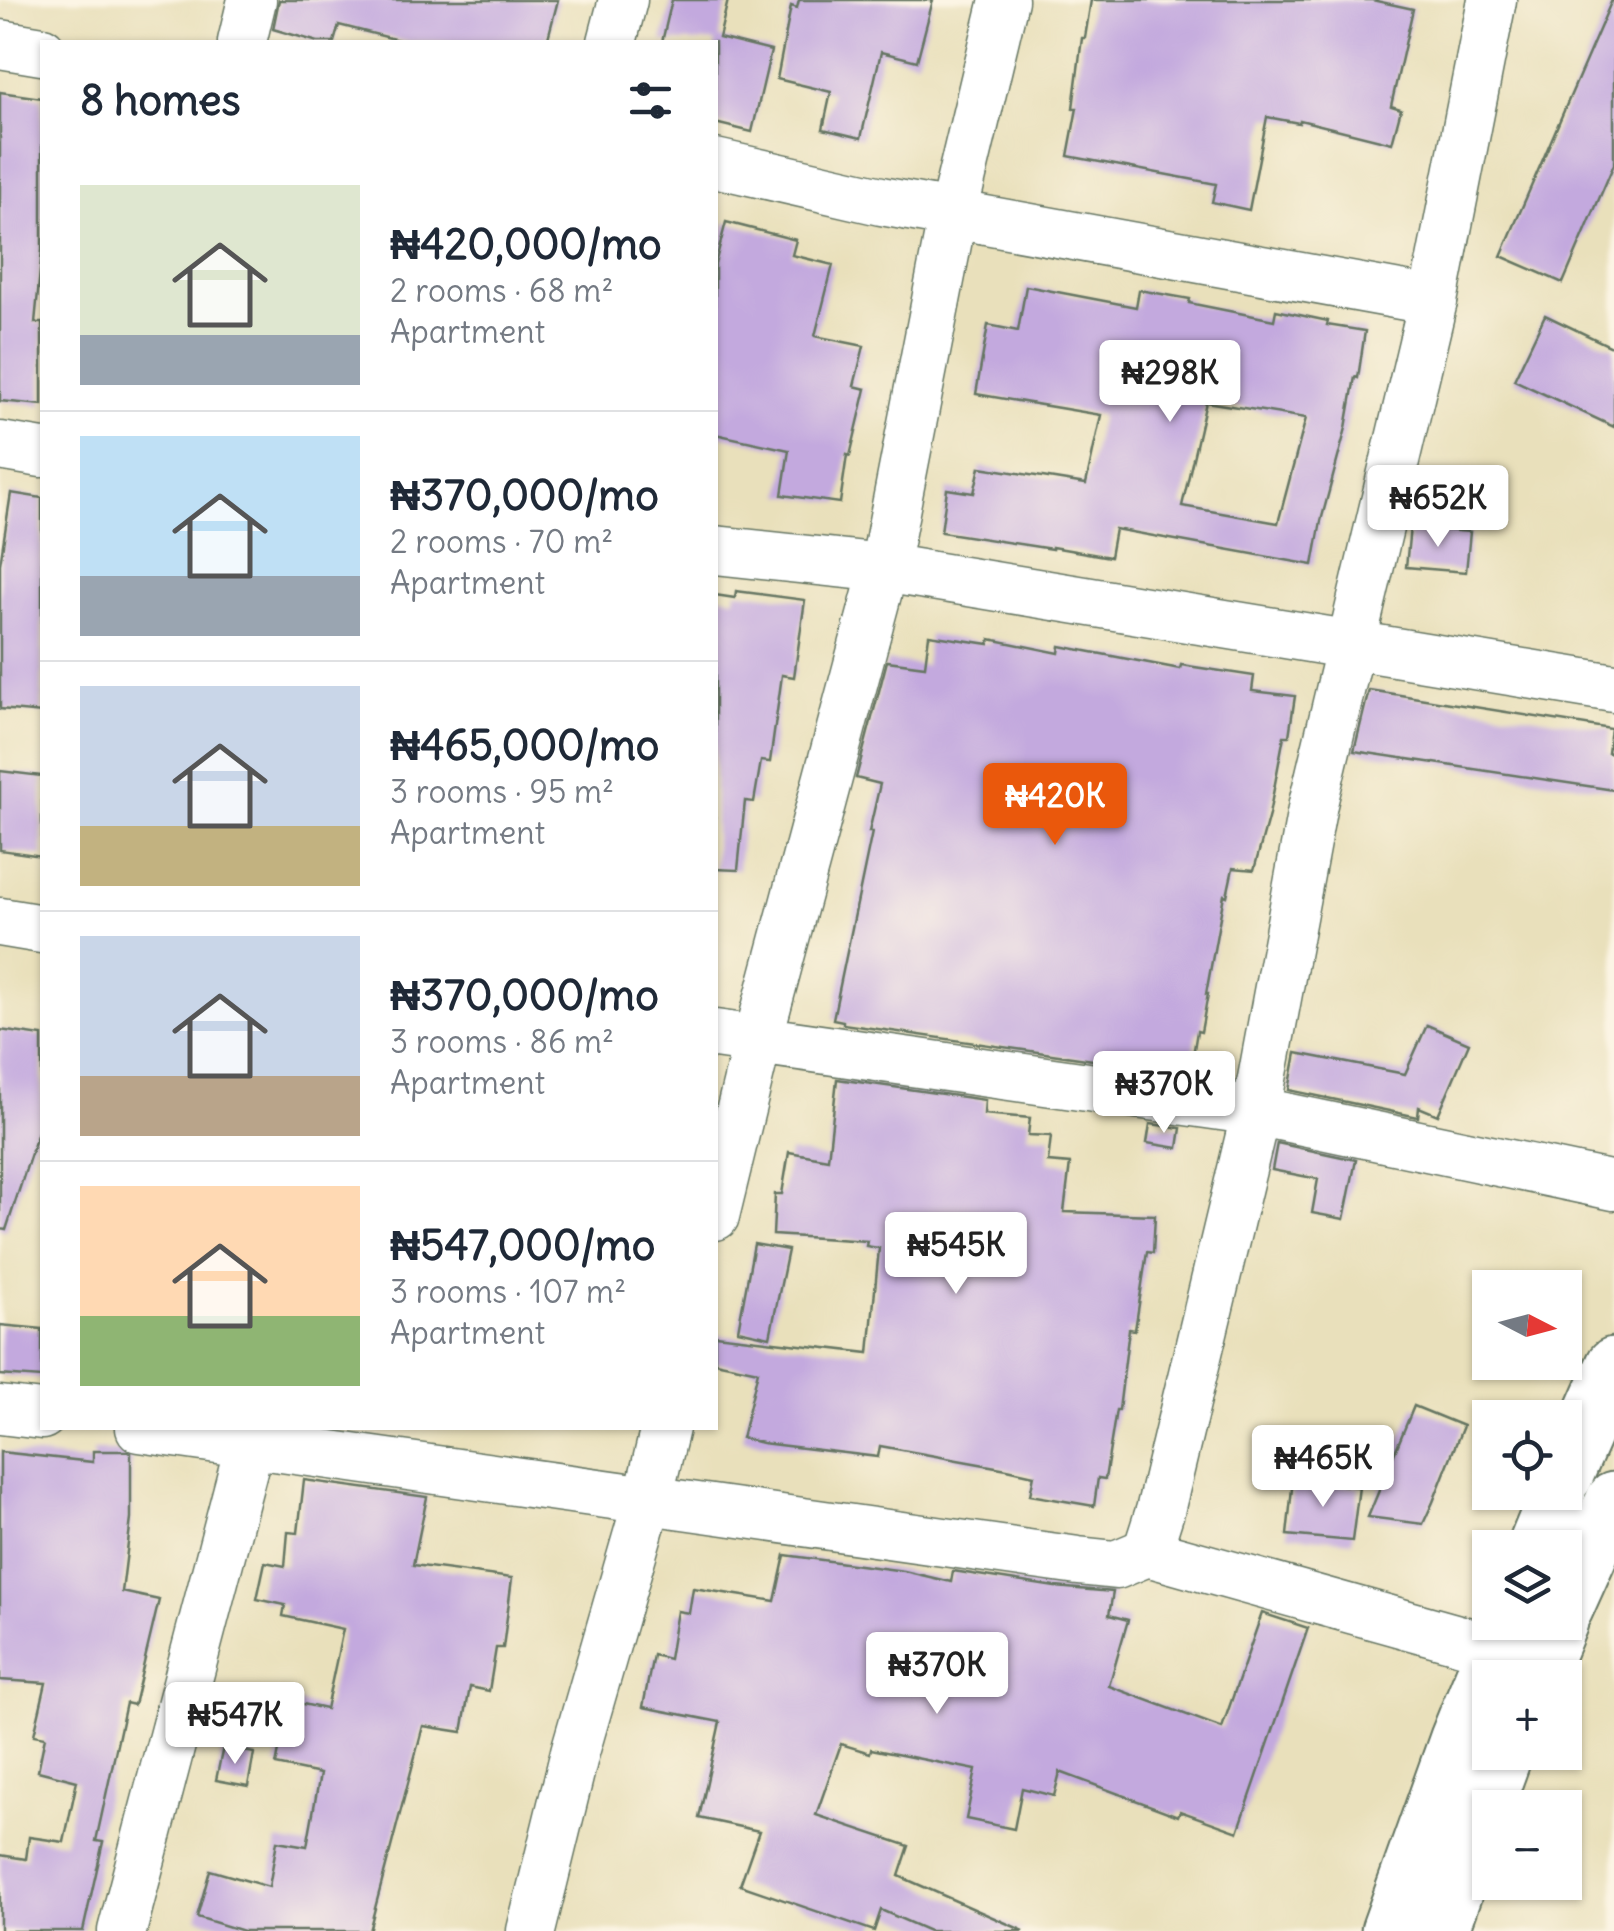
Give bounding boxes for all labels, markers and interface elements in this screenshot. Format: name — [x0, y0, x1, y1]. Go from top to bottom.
icon: filters — [623, 73, 678, 128]
text: 8 homes — [80, 74, 241, 126]
text: ₦420,000/mo — [390, 218, 662, 270]
icon: home — [160, 225, 280, 345]
text: 2 rooms · 68 m² — [390, 270, 613, 311]
text: Apartment — [390, 311, 545, 352]
pin: ₦298K — [1100, 340, 1240, 425]
text: ₦298K — [1121, 352, 1219, 393]
pin: ₦652K — [1368, 465, 1508, 550]
text: ₦370,000/mo — [390, 469, 659, 521]
icon: home — [160, 476, 280, 596]
text: ₦652K — [1389, 477, 1487, 518]
text: 2 rooms · 70 m² — [390, 521, 613, 562]
text: Apartment — [390, 562, 545, 603]
text: ₦465,000/mo — [390, 719, 659, 771]
icon: home — [160, 726, 280, 846]
pin: ₦420K — [985, 763, 1125, 848]
text: 3 rooms · 95 m² — [390, 771, 614, 812]
text: ₦420K — [1005, 775, 1105, 816]
text: Apartment — [390, 812, 545, 853]
text: ₦370,000/mo — [390, 969, 659, 1021]
icon: home — [160, 976, 280, 1096]
text: 3 rooms · 86 m² — [390, 1021, 614, 1062]
pin: ₦370K — [1094, 1051, 1234, 1136]
text: Apartment — [390, 1062, 545, 1103]
text: ₦370K — [1115, 1063, 1213, 1104]
pin: ₦545K — [886, 1212, 1026, 1297]
text: ₦547,000/mo — [390, 1219, 655, 1271]
text: ₦545K — [907, 1224, 1005, 1265]
icon: home — [160, 1226, 280, 1346]
north arrow — [1472, 1270, 1582, 1380]
map controls — [1472, 1270, 1582, 1900]
text: 3 rooms · 107 m² — [390, 1271, 626, 1312]
text: Apartment — [390, 1312, 545, 1353]
button: locate — [1472, 1400, 1582, 1510]
pin: ₦465K — [1253, 1425, 1393, 1510]
text: ₦465K — [1274, 1437, 1372, 1478]
button: layers — [1472, 1530, 1582, 1640]
pin: ₦370K — [867, 1632, 1007, 1717]
text: ₦370K — [888, 1644, 986, 1685]
button: + — [1472, 1660, 1582, 1770]
pin: ₦547K — [165, 1682, 305, 1767]
text: ₦547K — [187, 1694, 283, 1735]
button: − — [1472, 1790, 1582, 1900]

